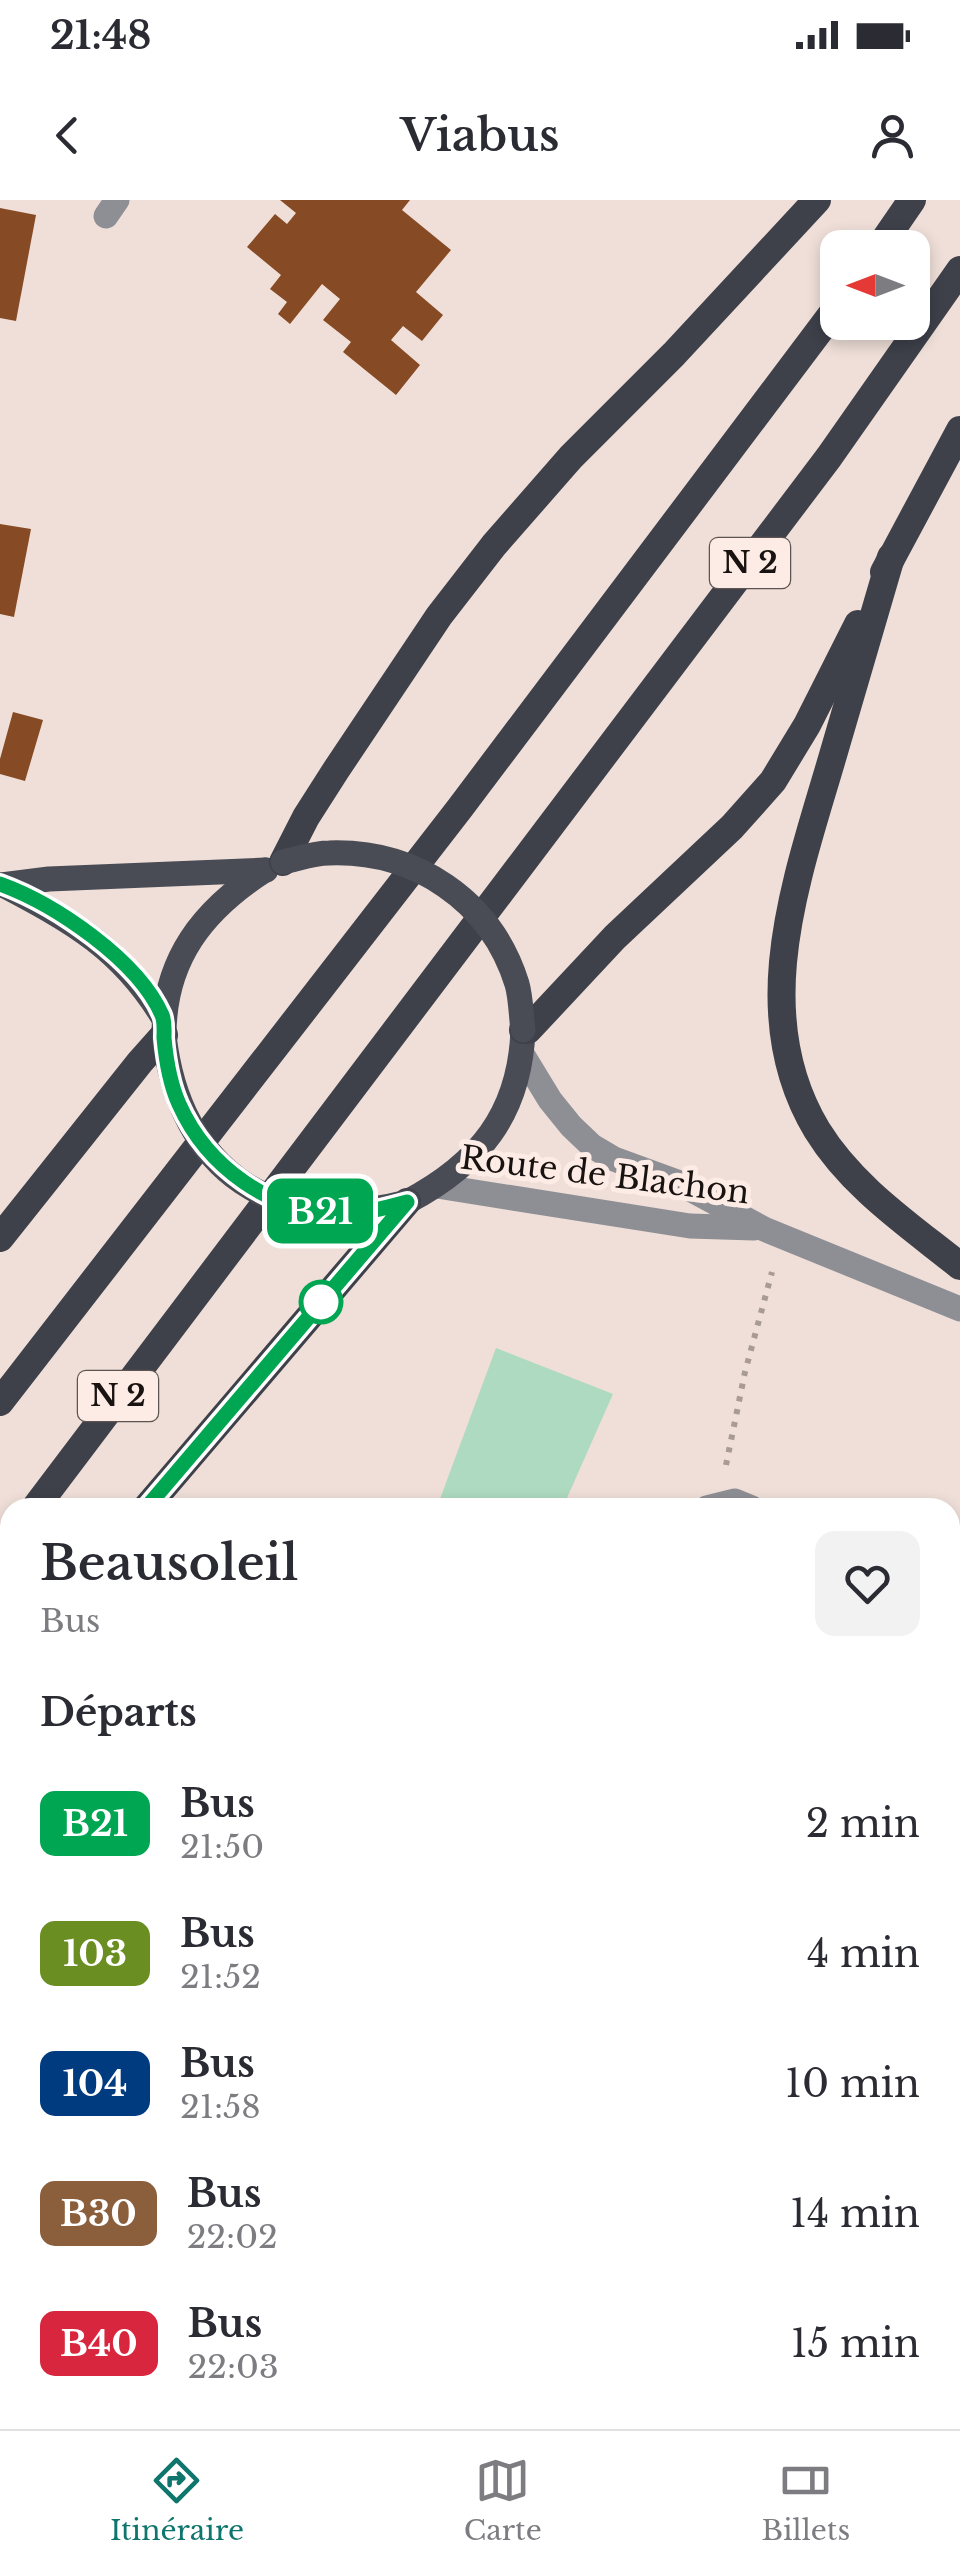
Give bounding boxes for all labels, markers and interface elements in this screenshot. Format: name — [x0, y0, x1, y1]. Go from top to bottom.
text: 21:48 — [50, 12, 151, 59]
text: Viabus — [400, 107, 560, 163]
icon: back — [40, 108, 95, 163]
icon: person — [865, 108, 920, 163]
north arrow — [820, 230, 930, 340]
map controls — [820, 230, 930, 340]
road number: N 2 — [710, 538, 790, 588]
street label: Route de Blachon — [458, 1137, 752, 1213]
line badge: B21 — [262, 1178, 378, 1244]
text: B21 — [287, 1190, 353, 1233]
unlabelled marker — [300, 1281, 342, 1323]
road number: N 2 — [78, 1371, 158, 1421]
button: heart — [815, 1531, 920, 1636]
text: Beausoleil — [40, 1533, 298, 1593]
text: Bus — [40, 1601, 100, 1641]
text: Départs — [40, 1689, 197, 1736]
text: Bus — [180, 1780, 255, 1827]
text: 2 min — [806, 1800, 920, 1847]
text: B21 — [62, 1802, 128, 1845]
text: 21:50 — [180, 1827, 264, 1867]
text: Bus — [180, 1910, 255, 1957]
text: 4 min — [807, 1930, 920, 1977]
text: 103 — [63, 1932, 127, 1975]
text: 21:52 — [180, 1957, 261, 1997]
text: Bus — [180, 2040, 255, 2087]
text: 10 min — [785, 2060, 920, 2107]
text: 104 — [63, 2062, 127, 2105]
text: 21:58 — [180, 2087, 261, 2127]
text: Bus — [187, 2170, 261, 2217]
text: 14 min — [790, 2190, 920, 2237]
text: B30 — [60, 2192, 137, 2235]
text: 22:02 — [187, 2217, 278, 2257]
text: Bus — [188, 2300, 262, 2347]
text: 15 min — [791, 2320, 920, 2367]
text: B40 — [60, 2322, 138, 2365]
text: 22:03 — [188, 2347, 279, 2387]
tab: Itinéraire — [110, 2453, 244, 2548]
tab: Carte — [464, 2453, 542, 2548]
tab: Billets — [762, 2453, 850, 2548]

